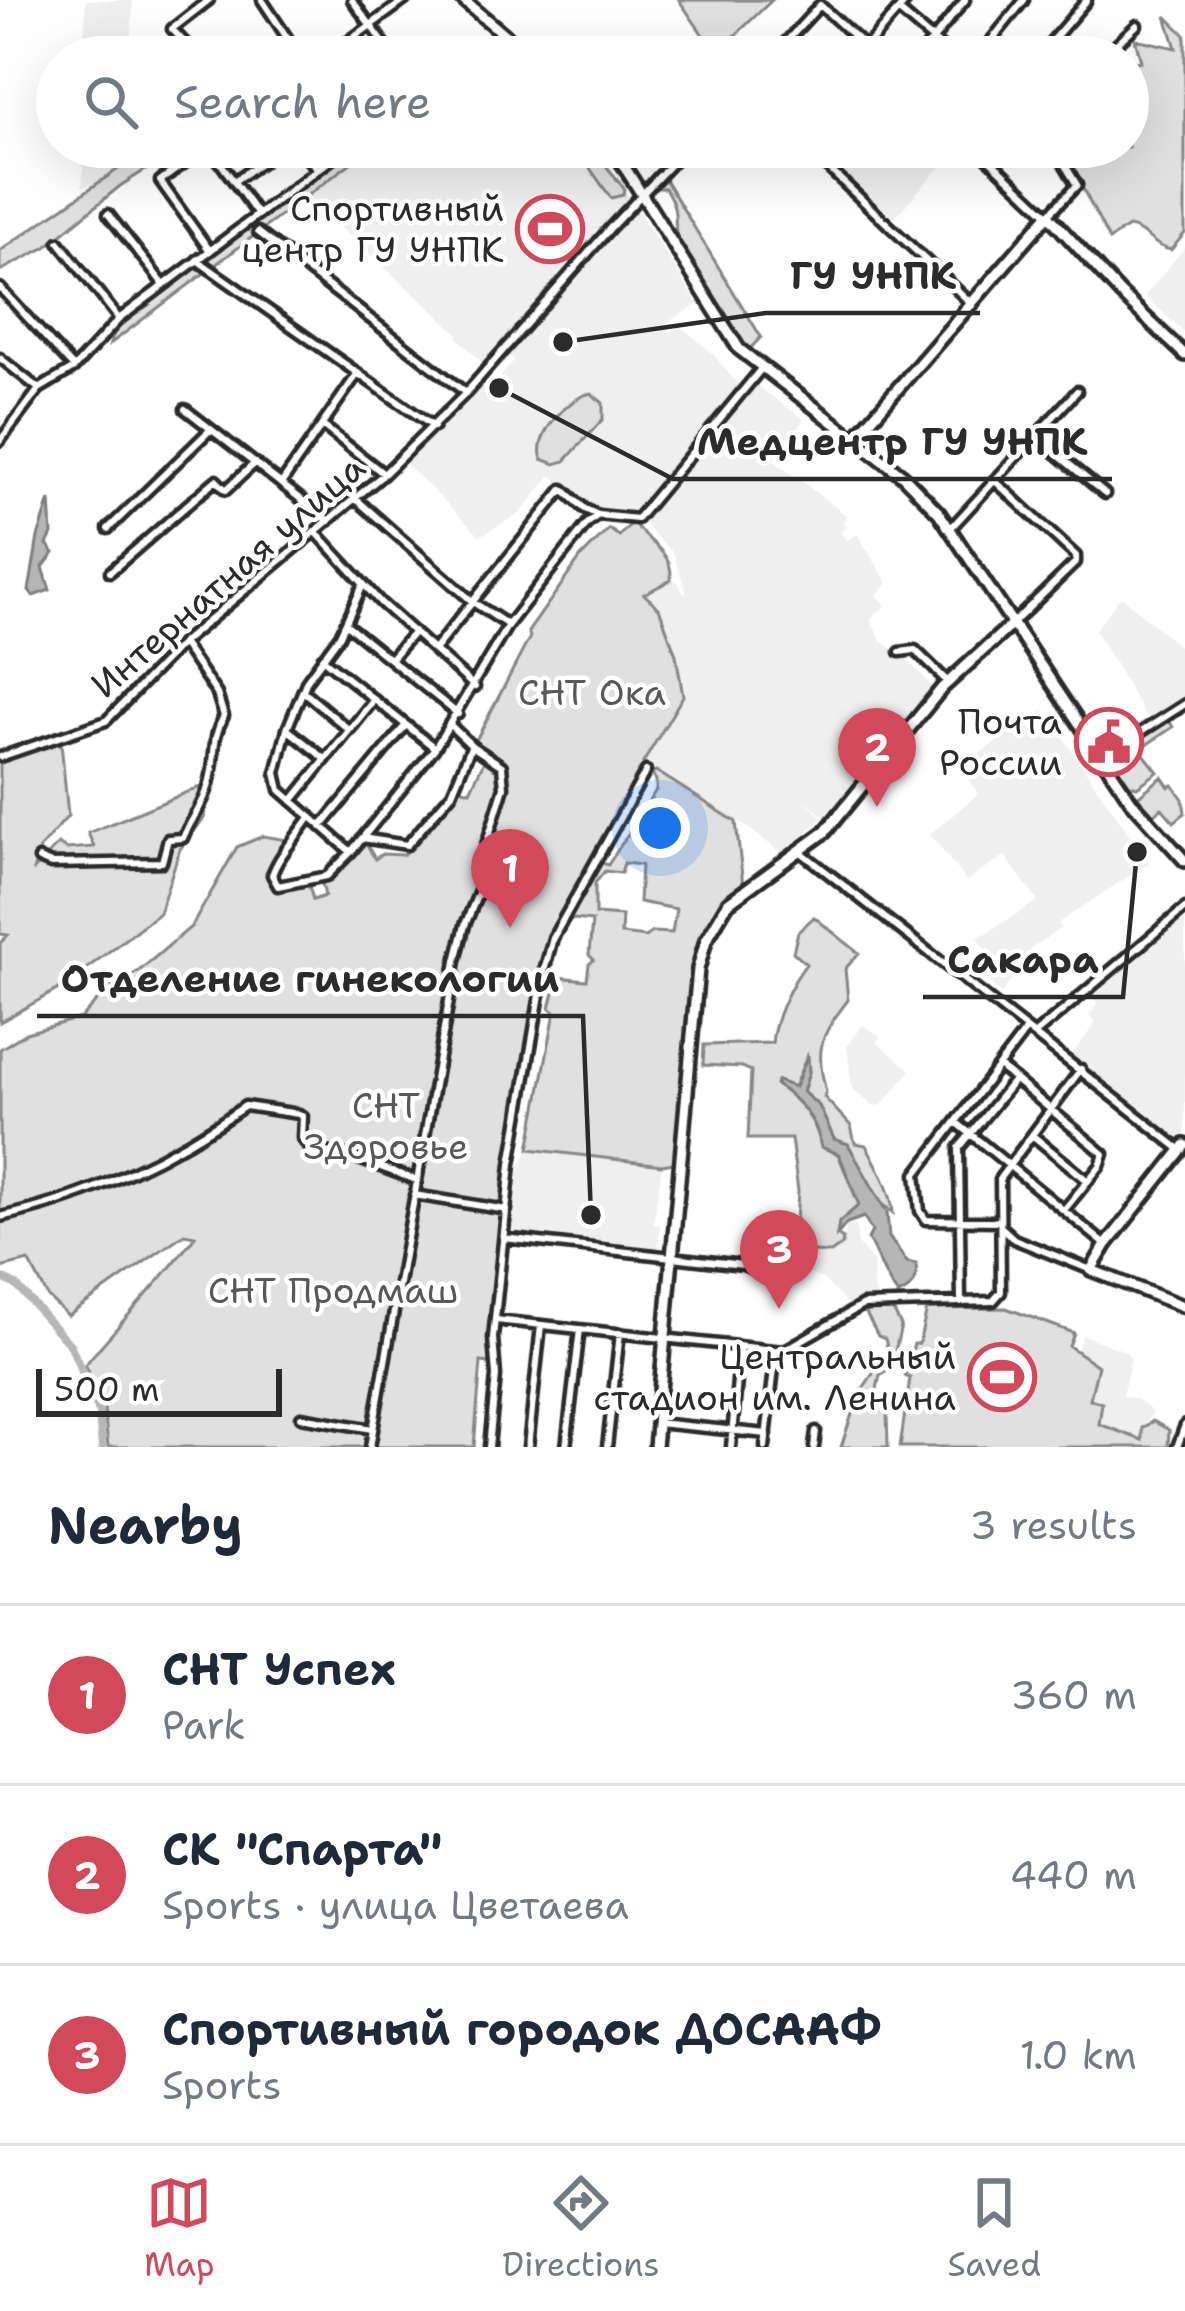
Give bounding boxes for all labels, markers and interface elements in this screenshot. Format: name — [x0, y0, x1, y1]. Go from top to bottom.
search box — [36, 36, 1149, 168]
icon: search — [78, 69, 144, 135]
text: Search here — [174, 72, 431, 132]
place label: Спортивный центр ГУ УНПК — [241, 184, 504, 274]
sports icon: Спортивный центр ГУ УНПК — [515, 194, 585, 264]
callout: ГУ УНПК — [766, 238, 980, 313]
text: ГУ УНПК — [790, 249, 957, 301]
callout: Медцентр ГУ УНПК — [673, 404, 1112, 479]
text: Медцентр ГУ УНПК — [696, 415, 1088, 467]
street label: Интернатная улица — [81, 443, 375, 709]
park label: СНТ Ока — [518, 668, 666, 717]
place label: Почта России — [939, 697, 1062, 787]
public building icon: Почта России — [1074, 707, 1144, 777]
pin: 2 — [838, 708, 916, 807]
your location — [630, 798, 690, 858]
pin: 1 — [471, 829, 549, 928]
callout: Сакара — [923, 922, 1123, 997]
text: Сакара — [947, 933, 1099, 985]
callout: Отделение гинекологии — [37, 941, 583, 1016]
text: Отделение гинекологии — [61, 952, 559, 1004]
park label: СНТ Здоровье — [304, 1081, 468, 1171]
pin: 3 — [740, 1210, 818, 1309]
park label: СНТ Продмаш — [208, 1266, 458, 1315]
place label: Центральный стадион им. Ленина — [593, 1332, 956, 1422]
sports icon: Центральный стадион им. Ленина — [967, 1342, 1037, 1412]
scale bar — [36, 1363, 282, 1416]
text: 500 m — [54, 1367, 160, 1412]
text: Nearby — [48, 1491, 243, 1559]
text: 3 results — [970, 1499, 1137, 1551]
text: СНТ Успех — [162, 1639, 396, 1699]
text: 1 — [78, 1669, 96, 1721]
text: 360 m — [1010, 1669, 1137, 1721]
text: Park — [162, 1699, 246, 1751]
text: СК "Спарта" — [162, 1819, 443, 1879]
text: 2 — [73, 1849, 101, 1901]
text: 440 m — [1010, 1849, 1137, 1901]
text: Sports · улица Цветаева — [162, 1879, 629, 1931]
text: Спортивный городок ДОСААФ — [162, 1999, 882, 2059]
text: 3 — [73, 2029, 101, 2081]
text: 1.0 km — [1020, 2029, 1137, 2081]
text: Sports — [162, 2059, 282, 2111]
tab: Map — [144, 2170, 215, 2287]
tab: Directions — [502, 2170, 660, 2287]
tab: Saved — [947, 2170, 1041, 2287]

